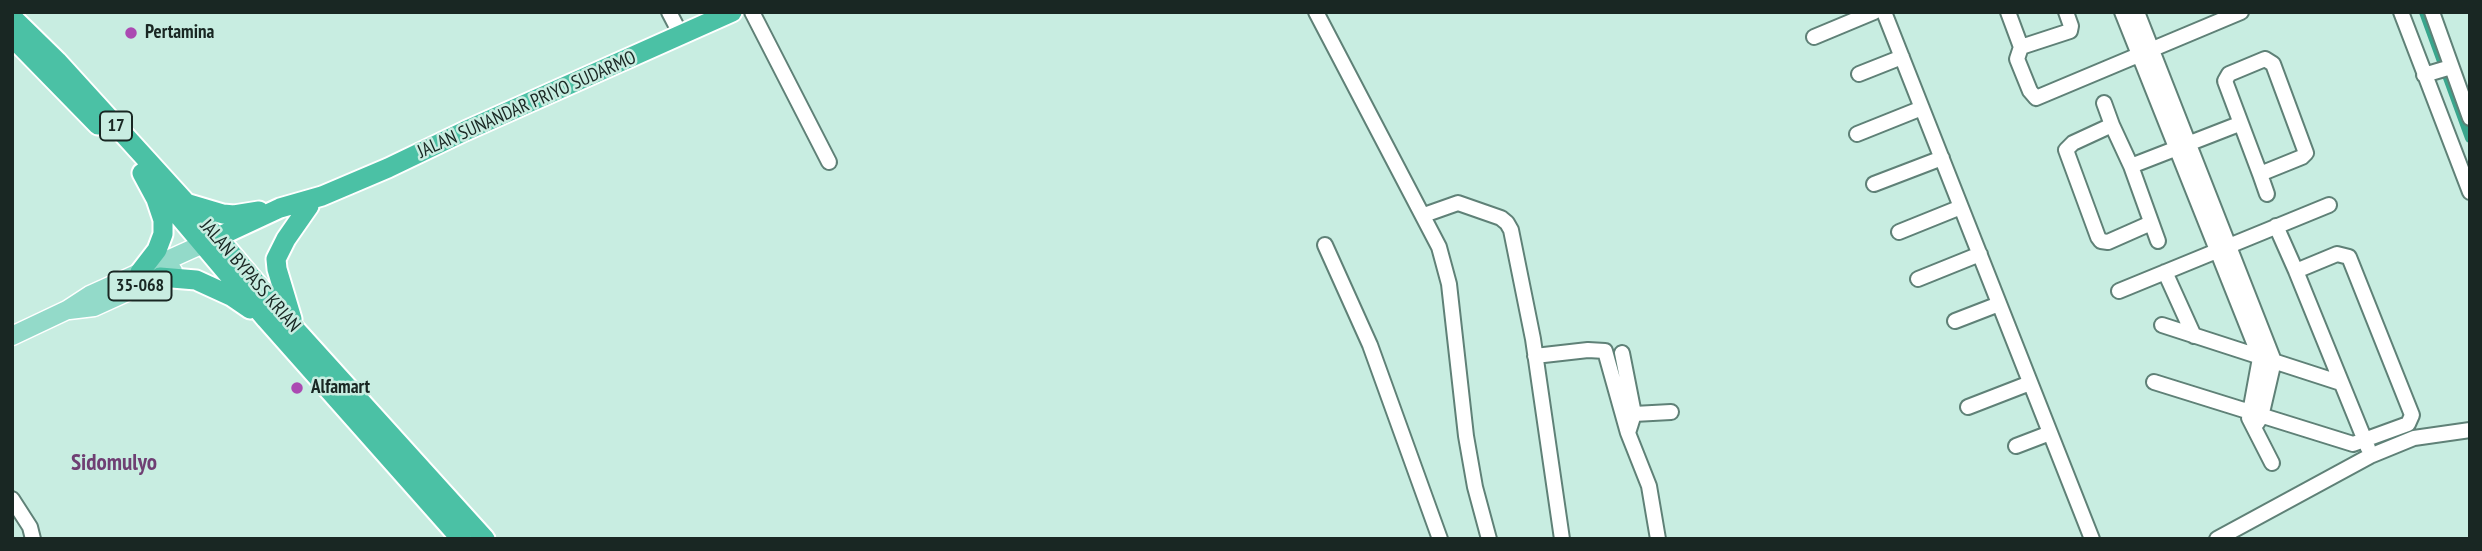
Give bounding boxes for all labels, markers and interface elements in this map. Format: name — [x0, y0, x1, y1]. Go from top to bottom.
place label: Pertamina — [145, 22, 214, 44]
marker: Pertamina — [123, 25, 139, 41]
street label: JALAN SUNANDAR PRIYO SUDARMO — [414, 46, 640, 164]
road number: 17 — [100, 112, 132, 140]
street label: JALAN BYPASS KRIAN — [195, 215, 305, 337]
road number: 35-068 — [108, 272, 172, 300]
place label: Alfamart — [311, 377, 370, 399]
marker: Alfamart — [289, 380, 305, 396]
district label: Sidomulyo — [71, 449, 157, 477]

